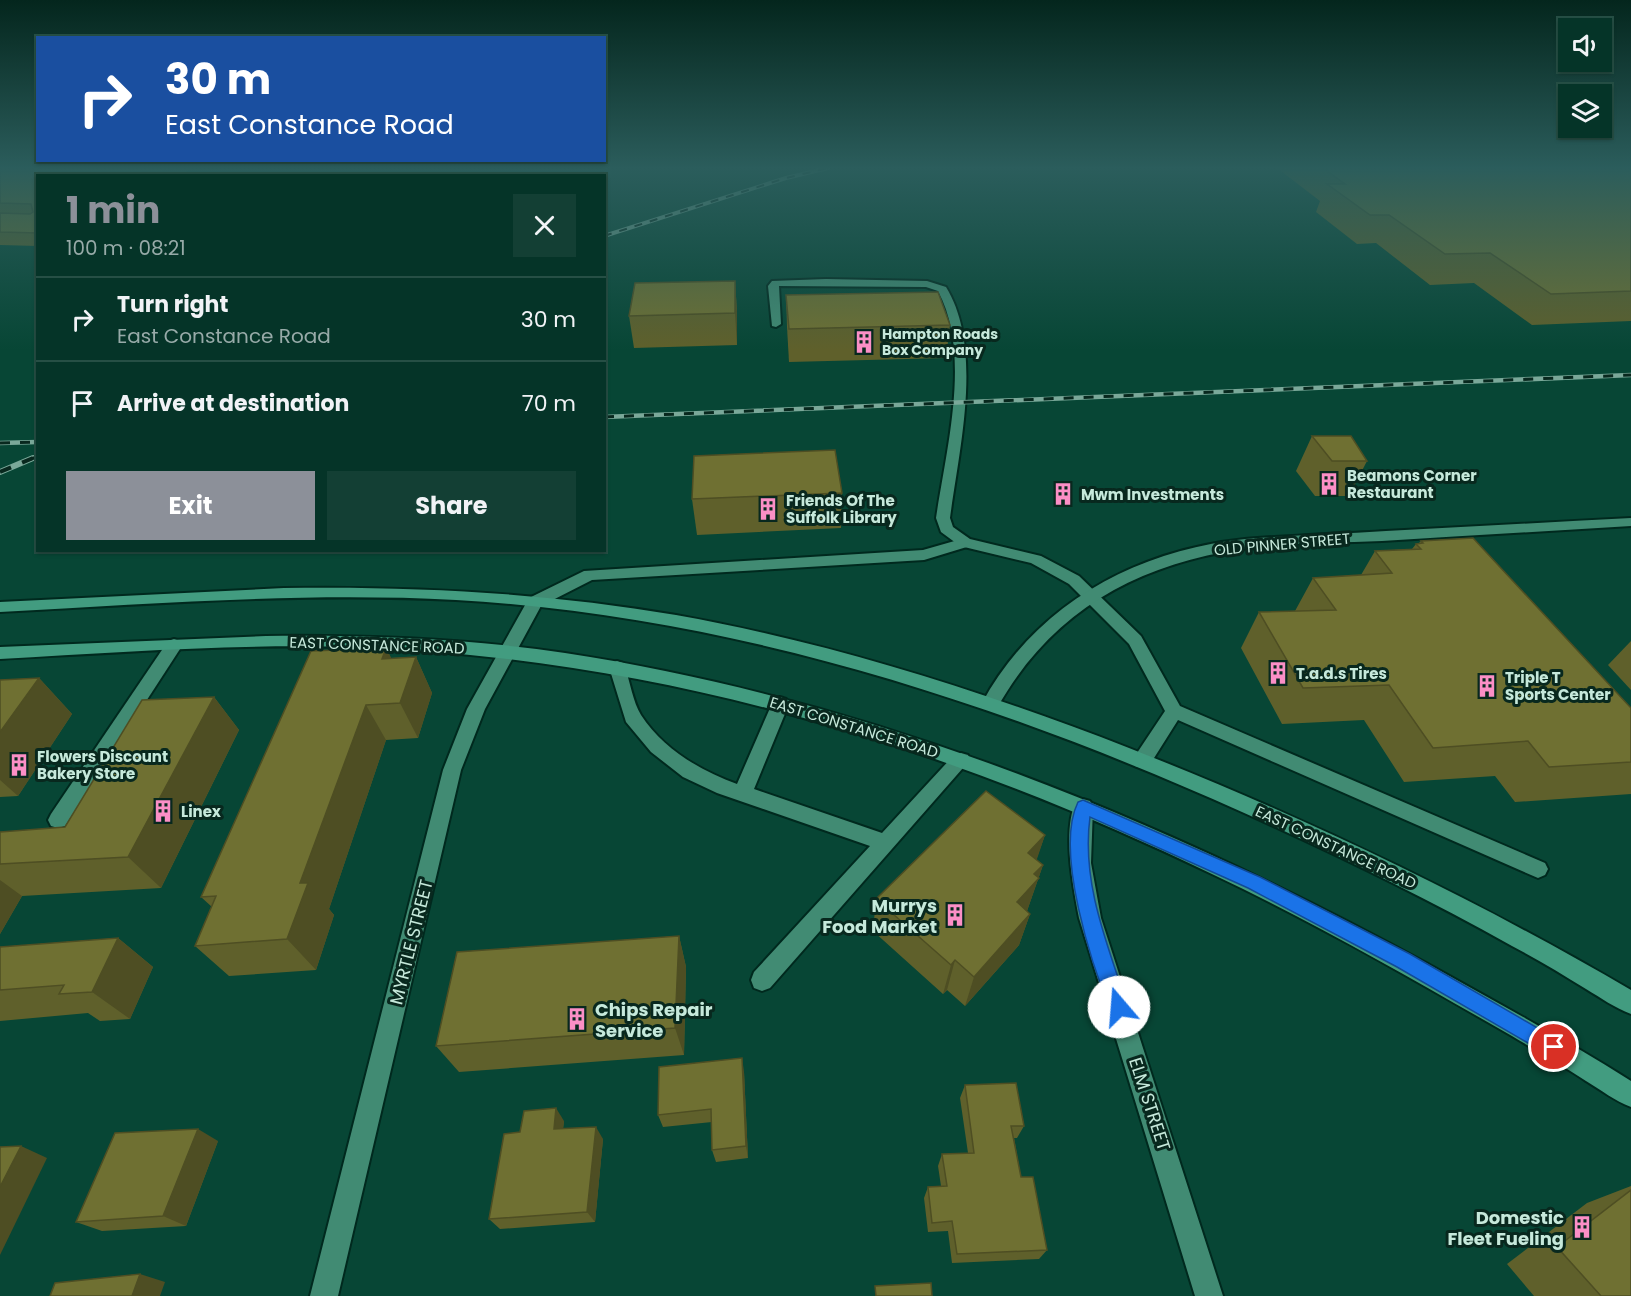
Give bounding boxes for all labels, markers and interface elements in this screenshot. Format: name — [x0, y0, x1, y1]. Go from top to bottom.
map controls — [1558, 18, 1612, 138]
button: sound — [1558, 18, 1612, 72]
text: 30 m — [165, 50, 271, 109]
icon: right — [66, 60, 144, 138]
button: layers — [1558, 84, 1612, 138]
text: East Constance Road — [165, 106, 454, 143]
text: 1 min — [66, 185, 160, 236]
button: close — [513, 194, 576, 257]
text: 100 m · 08:21 — [66, 234, 186, 262]
text: Turn right — [117, 289, 228, 320]
icon: right — [66, 303, 99, 336]
text: 30 m — [521, 304, 576, 335]
text: East Constance Road — [117, 322, 331, 350]
place label: Hampton Roads Box Company — [882, 324, 998, 360]
building icon: Hampton Roads Box Company — [851, 329, 877, 355]
icon: arrive — [66, 387, 99, 420]
text: Arrive at destination — [117, 388, 349, 419]
text: 70 m — [522, 388, 576, 419]
place label: Beamons Corner Restaurant — [1347, 465, 1477, 503]
button: Exit — [66, 471, 315, 540]
button: Share — [327, 471, 576, 540]
building icon: Beamons Corner Restaurant — [1316, 471, 1342, 497]
building icon: Mwm Investments — [1050, 481, 1076, 507]
place label: Mwm Investments — [1081, 484, 1224, 505]
place label: Friends Of The Suffolk Library — [786, 490, 897, 528]
building icon: Friends Of The Suffolk Library — [755, 496, 781, 522]
street label: OLD PINNER STREET — [1213, 528, 1351, 560]
street label: EAST CONSTANCE ROAD — [289, 631, 465, 659]
building icon: T.a.d.s Tires — [1265, 660, 1291, 686]
place label: T.a.d.s Tires — [1296, 663, 1387, 684]
place label: Triple T Sports Center — [1505, 667, 1611, 705]
building icon: Triple T Sports Center — [1474, 673, 1500, 699]
street label: EAST CONSTANCE ROAD — [767, 691, 941, 763]
place label: Flowers Discount Bakery Store — [37, 746, 168, 784]
building icon: Flowers Discount Bakery Store — [6, 752, 32, 778]
building icon: Linex — [150, 798, 176, 824]
street label: EAST CONSTANCE ROAD — [1252, 800, 1420, 894]
place label: Linex — [181, 801, 221, 822]
street label: MYRTLE STREET — [383, 877, 439, 1007]
place label: Murrys Food Market — [822, 893, 937, 939]
building icon: Murrys Food Market — [942, 902, 968, 928]
position arrow — [1087, 975, 1151, 1039]
place label: Chips Repair Service — [595, 997, 713, 1043]
building icon: Chips Repair Service — [564, 1006, 590, 1032]
pin — [1528, 1021, 1579, 1072]
icon: arrive — [1537, 1030, 1570, 1063]
street label: ELM STREET — [1123, 1054, 1177, 1154]
place label: Domestic Fleet Fueling — [1448, 1205, 1564, 1251]
building icon: Domestic Fleet Fueling — [1569, 1214, 1595, 1240]

